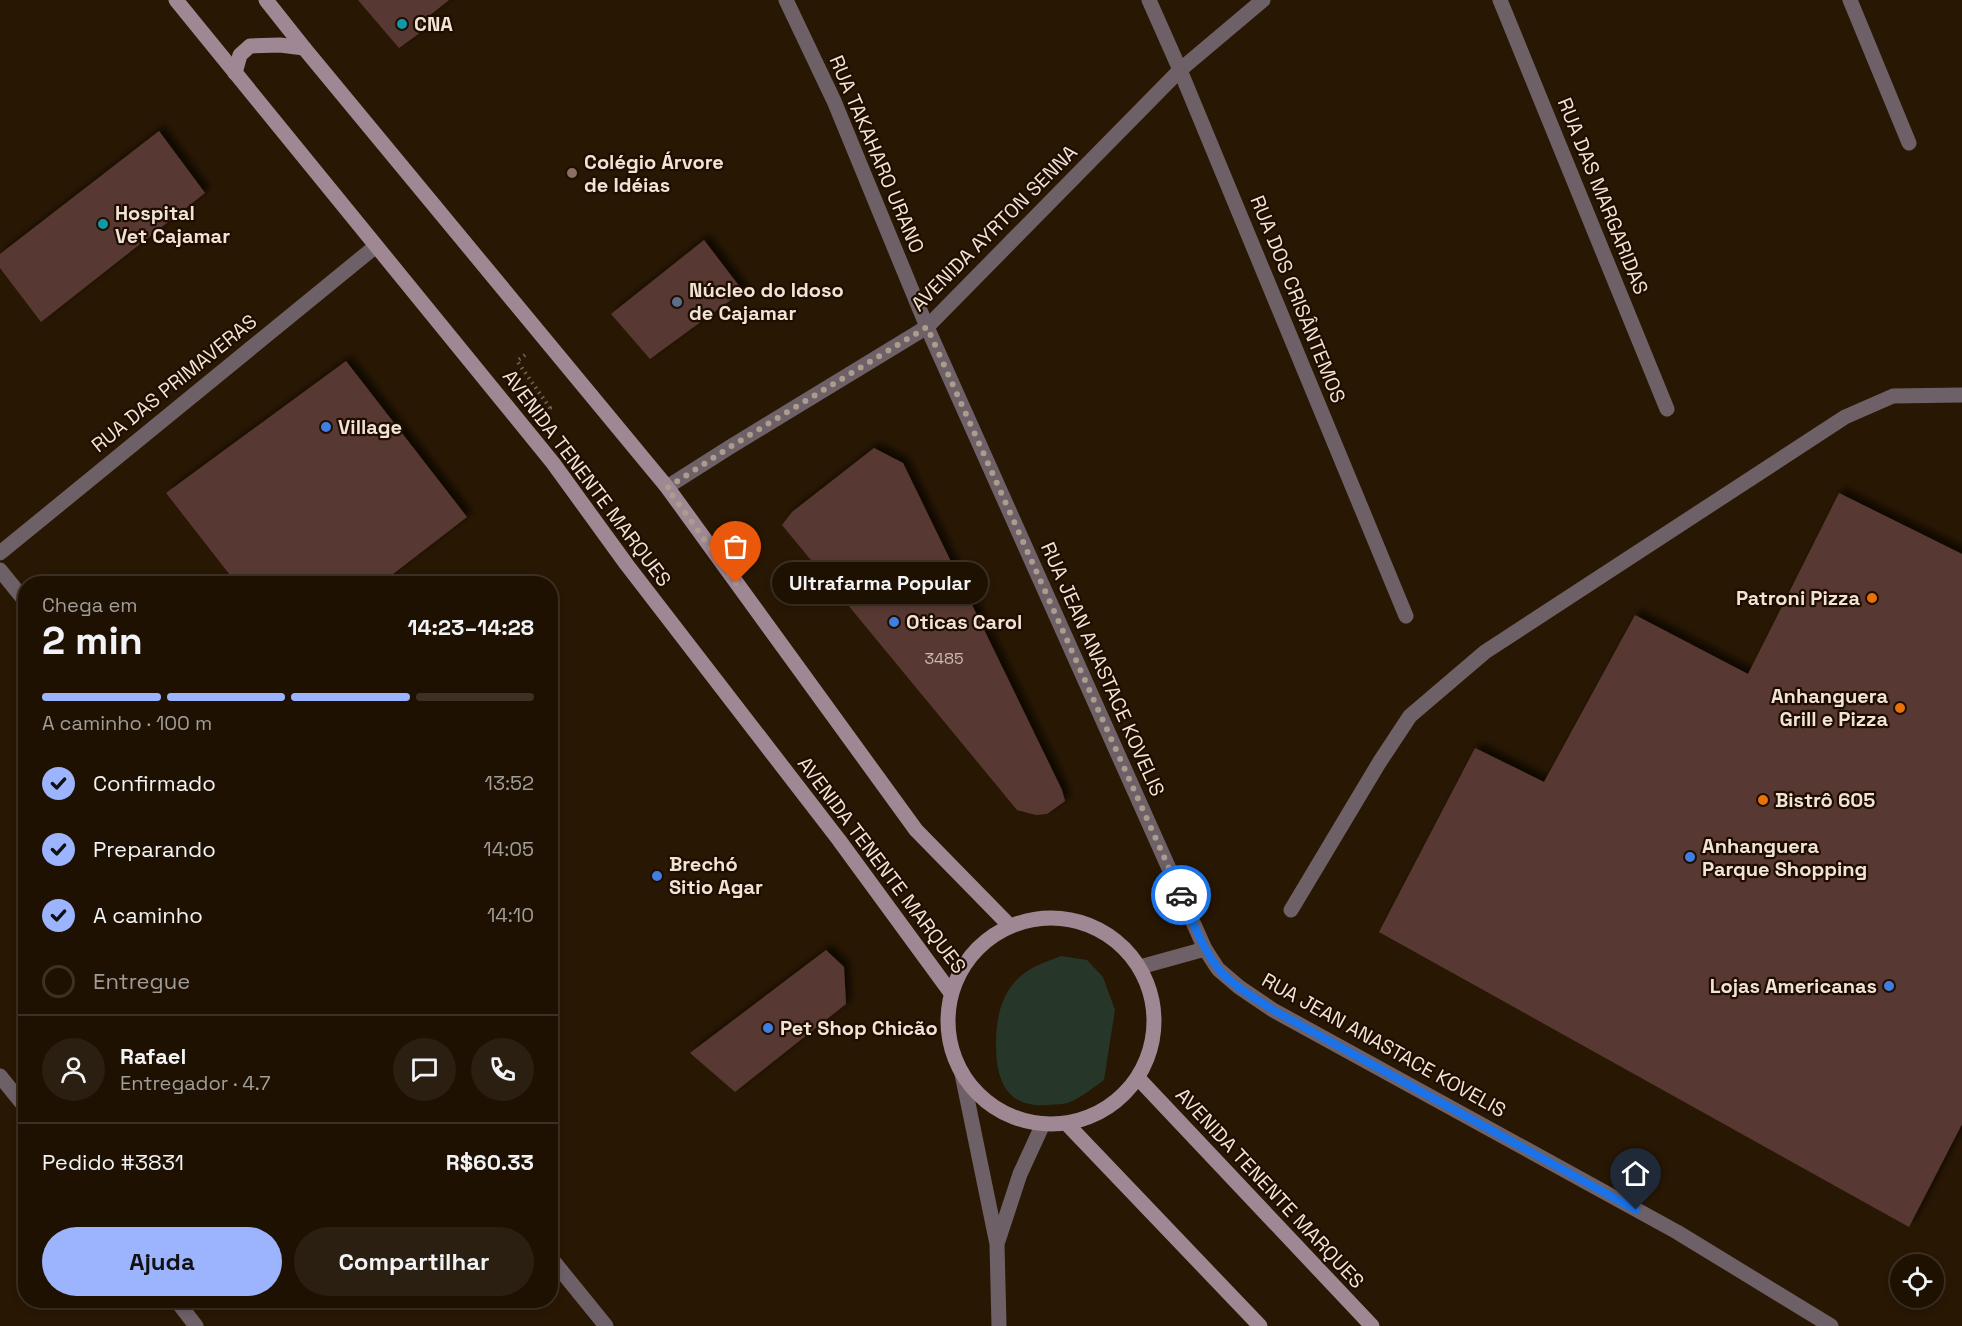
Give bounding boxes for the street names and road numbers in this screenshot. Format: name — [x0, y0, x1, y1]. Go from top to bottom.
street label: RUA TAKAHARO URANO — [824, 51, 930, 257]
street label: RUA DAS MARGARIDAS — [1552, 94, 1654, 298]
street label: AVENIDA AYRTON SENNA — [905, 139, 1083, 317]
street label: RUA DOS CRISÂNTEMOS — [1244, 191, 1352, 407]
street label: RUA DAS PRIMAVERAS — [86, 308, 262, 458]
street label: AVENIDA TENENTE MARQUES — [497, 364, 677, 592]
street label: RUA JEAN ANASTACE KOVELIS — [1035, 538, 1171, 800]
street label: AVENIDA TENENTE MARQUES — [792, 751, 972, 979]
street label: RUA JEAN ANASTACE KOVELIS — [1257, 967, 1511, 1123]
street label: AVENIDA TENENTE MARQUES — [1170, 1082, 1370, 1294]

